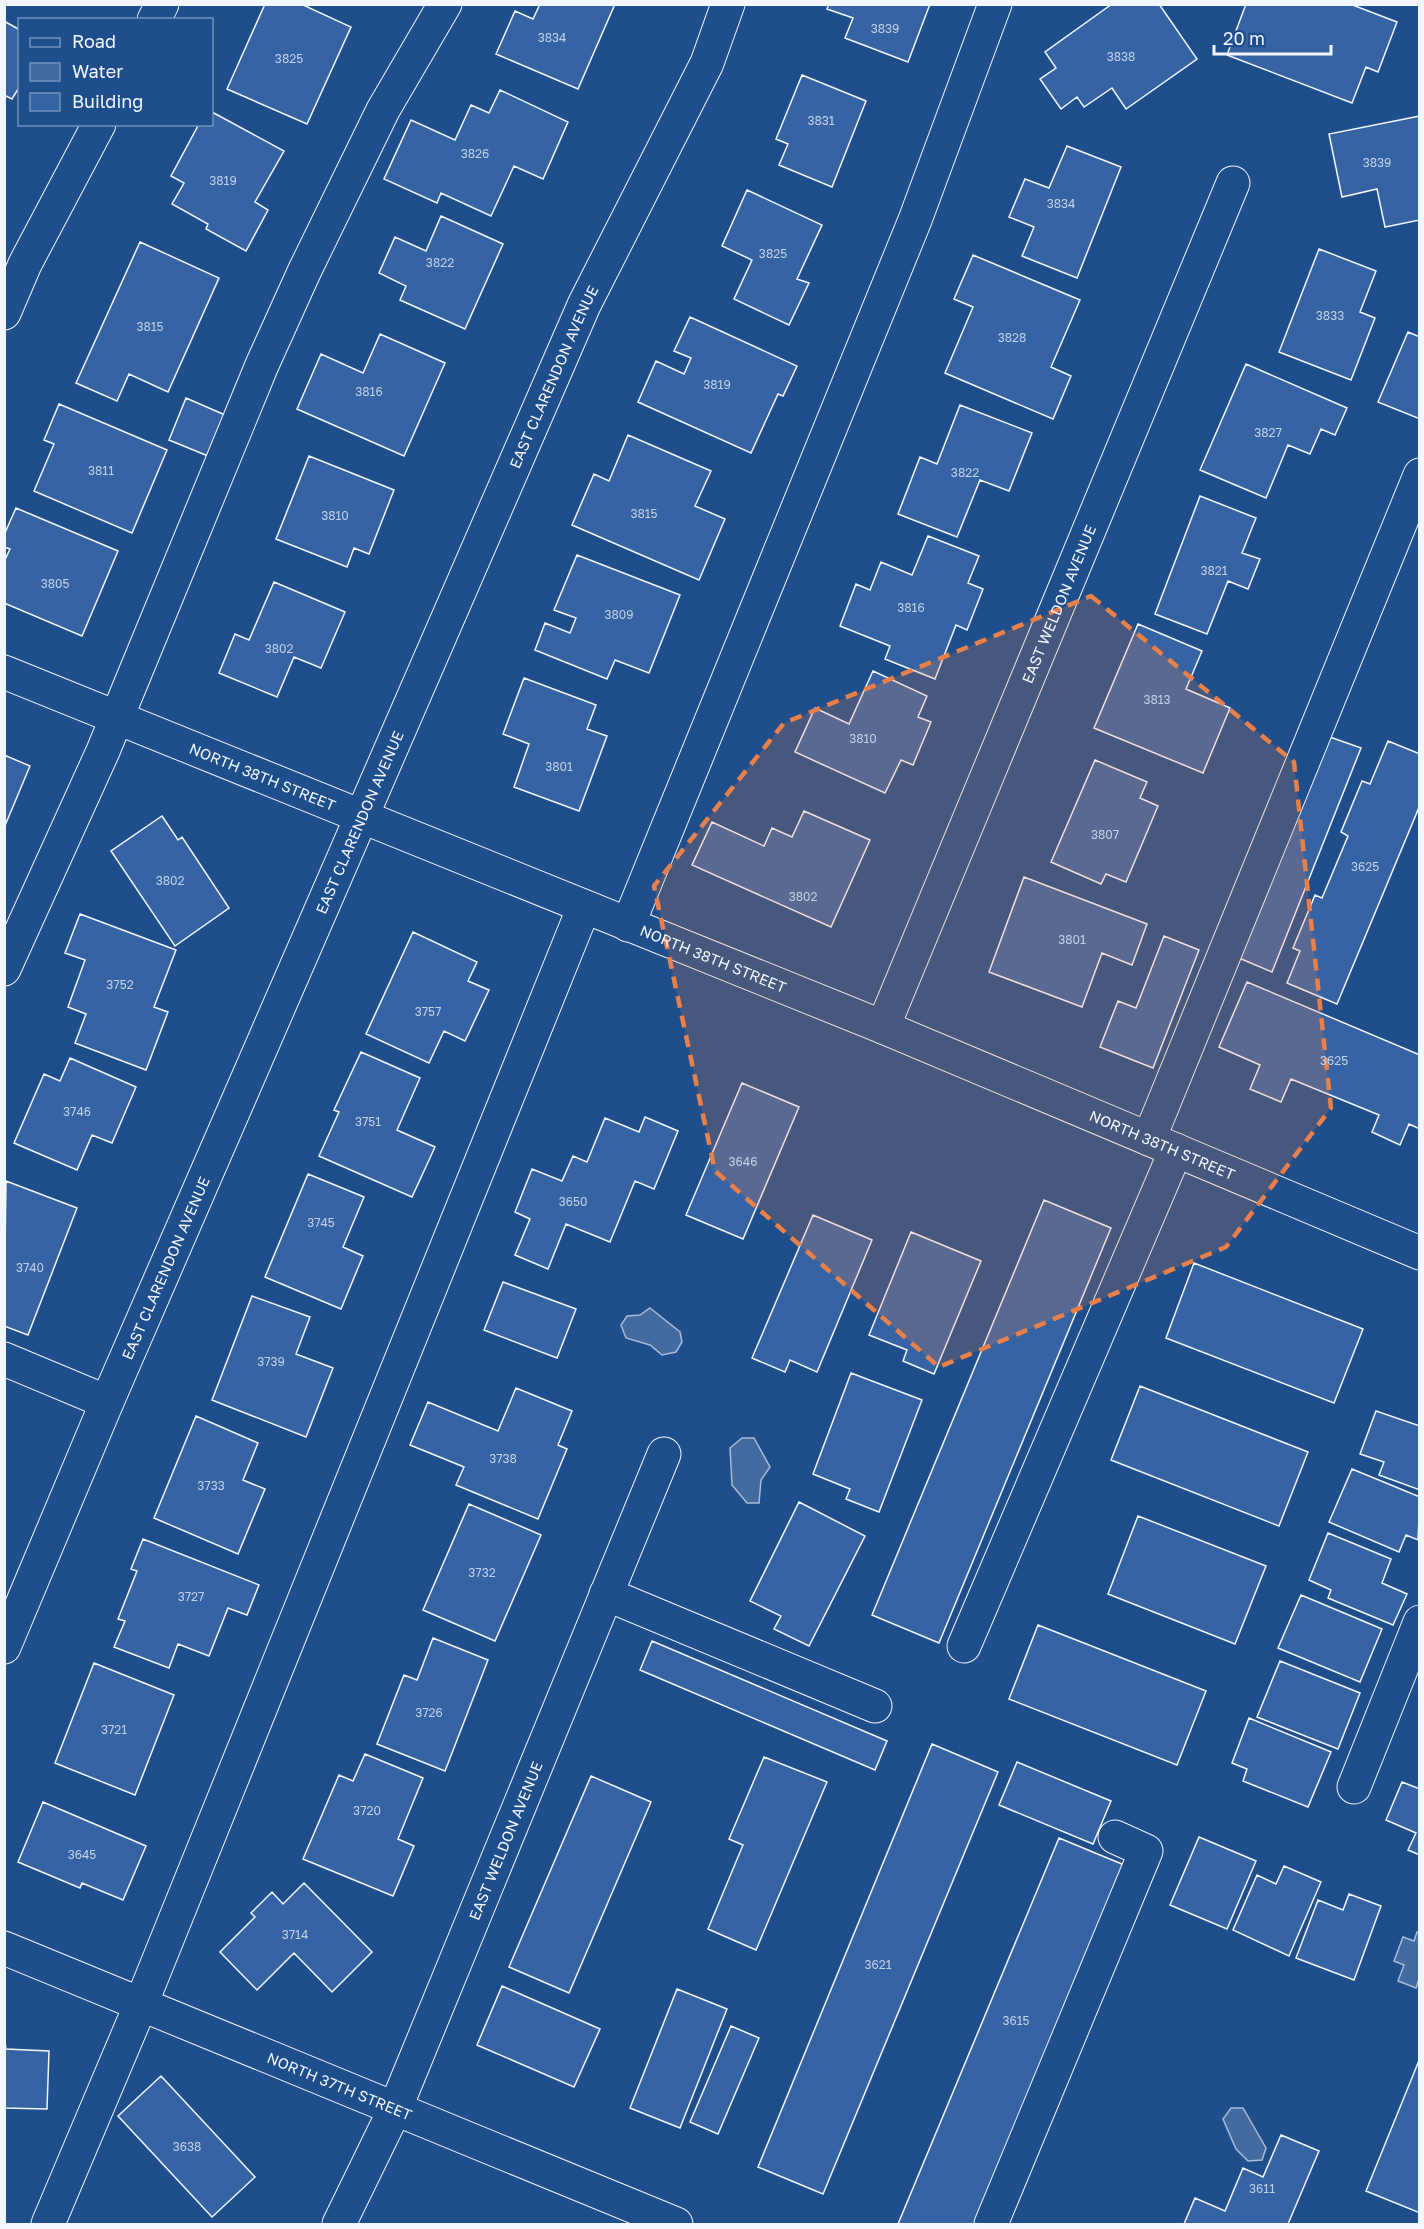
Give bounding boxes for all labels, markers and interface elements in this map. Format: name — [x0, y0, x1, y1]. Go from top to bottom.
legend — [18, 18, 213, 126]
scale bar — [1214, 18, 1331, 56]
house number: 3839 — [871, 21, 899, 36]
text: 20 m — [1223, 27, 1265, 49]
text: Road — [72, 30, 116, 52]
house number: 3834 — [538, 30, 566, 45]
house number: 3838 — [1107, 49, 1135, 64]
house number: 3825 — [275, 51, 303, 66]
text: Water — [72, 60, 123, 82]
text: Building — [72, 90, 143, 112]
house number: 3831 — [807, 113, 835, 128]
house number: 3826 — [461, 146, 489, 161]
house number: 3839 — [1363, 155, 1391, 170]
house number: 3819 — [209, 173, 237, 188]
house number: 3834 — [1047, 196, 1075, 211]
house number: 3825 — [759, 246, 787, 261]
house number: 3822 — [426, 255, 454, 270]
street label: EAST CLARENDON AVENUE — [505, 282, 602, 471]
house number: 3833 — [1316, 308, 1344, 323]
house number: 3815 — [136, 319, 164, 334]
house number: 3828 — [998, 330, 1026, 345]
house number: 3819 — [703, 377, 731, 392]
house number: 3816 — [355, 384, 383, 399]
house number: 3827 — [1254, 425, 1282, 440]
house number: 3811 — [88, 463, 114, 478]
house number: 3822 — [951, 465, 979, 480]
house number: 3815 — [630, 506, 658, 521]
house number: 3810 — [321, 508, 349, 523]
street label: EAST WELDON AVENUE — [1018, 522, 1099, 686]
house number: 3821 — [1200, 563, 1228, 578]
house number: 3805 — [41, 576, 69, 591]
house number: 3816 — [897, 600, 925, 615]
house number: 3809 — [604, 607, 634, 622]
house number: 3802 — [265, 641, 293, 656]
house number: 3813 — [1143, 692, 1171, 707]
street label: EAST CLARENDON AVENUE — [311, 728, 407, 917]
house number: 3810 — [849, 731, 877, 746]
street label: NORTH 38TH STREET — [187, 739, 339, 814]
house number: 3801 — [545, 759, 573, 774]
house number: 3807 — [1091, 827, 1119, 842]
house number: 3625 — [1351, 859, 1379, 874]
house number: 3802 — [156, 873, 184, 888]
house number: 3802 — [789, 889, 817, 904]
street label: NORTH 38TH STREET — [638, 921, 789, 996]
house number: 3801 — [1058, 932, 1086, 947]
house number: 3752 — [106, 977, 134, 992]
house number: 3757 — [415, 1004, 441, 1019]
house number: 3625 — [1320, 1053, 1348, 1068]
house number: 3746 — [63, 1104, 91, 1119]
street label: NORTH 38TH STREET — [1087, 1106, 1238, 1183]
house number: 3751 — [355, 1114, 381, 1129]
house number: 3646 — [729, 1154, 757, 1169]
street label: EAST CLARENDON AVENUE — [118, 1174, 213, 1362]
house number: 3650 — [559, 1194, 587, 1209]
house number: 3745 — [307, 1215, 335, 1230]
house number: 3740 — [16, 1260, 44, 1275]
house number: 3739 — [257, 1354, 285, 1369]
house number: 3738 — [489, 1451, 517, 1466]
house number: 3733 — [197, 1478, 225, 1493]
house number: 3732 — [468, 1565, 496, 1580]
house number: 3727 — [178, 1589, 204, 1604]
house number: 3726 — [415, 1705, 443, 1720]
house number: 3721 — [101, 1722, 127, 1737]
street label: EAST WELDON AVENUE — [465, 1759, 546, 1923]
house number: 3720 — [353, 1803, 381, 1818]
house number: 3645 — [68, 1847, 96, 1862]
house number: 3714 — [282, 1927, 308, 1942]
house number: 3621 — [864, 1957, 892, 1972]
house number: 3615 — [1002, 2013, 1030, 2028]
street label: NORTH 37TH STREET — [265, 2048, 415, 2124]
house number: 3638 — [173, 2139, 201, 2154]
house number: 3611 — [1249, 2181, 1275, 2196]

